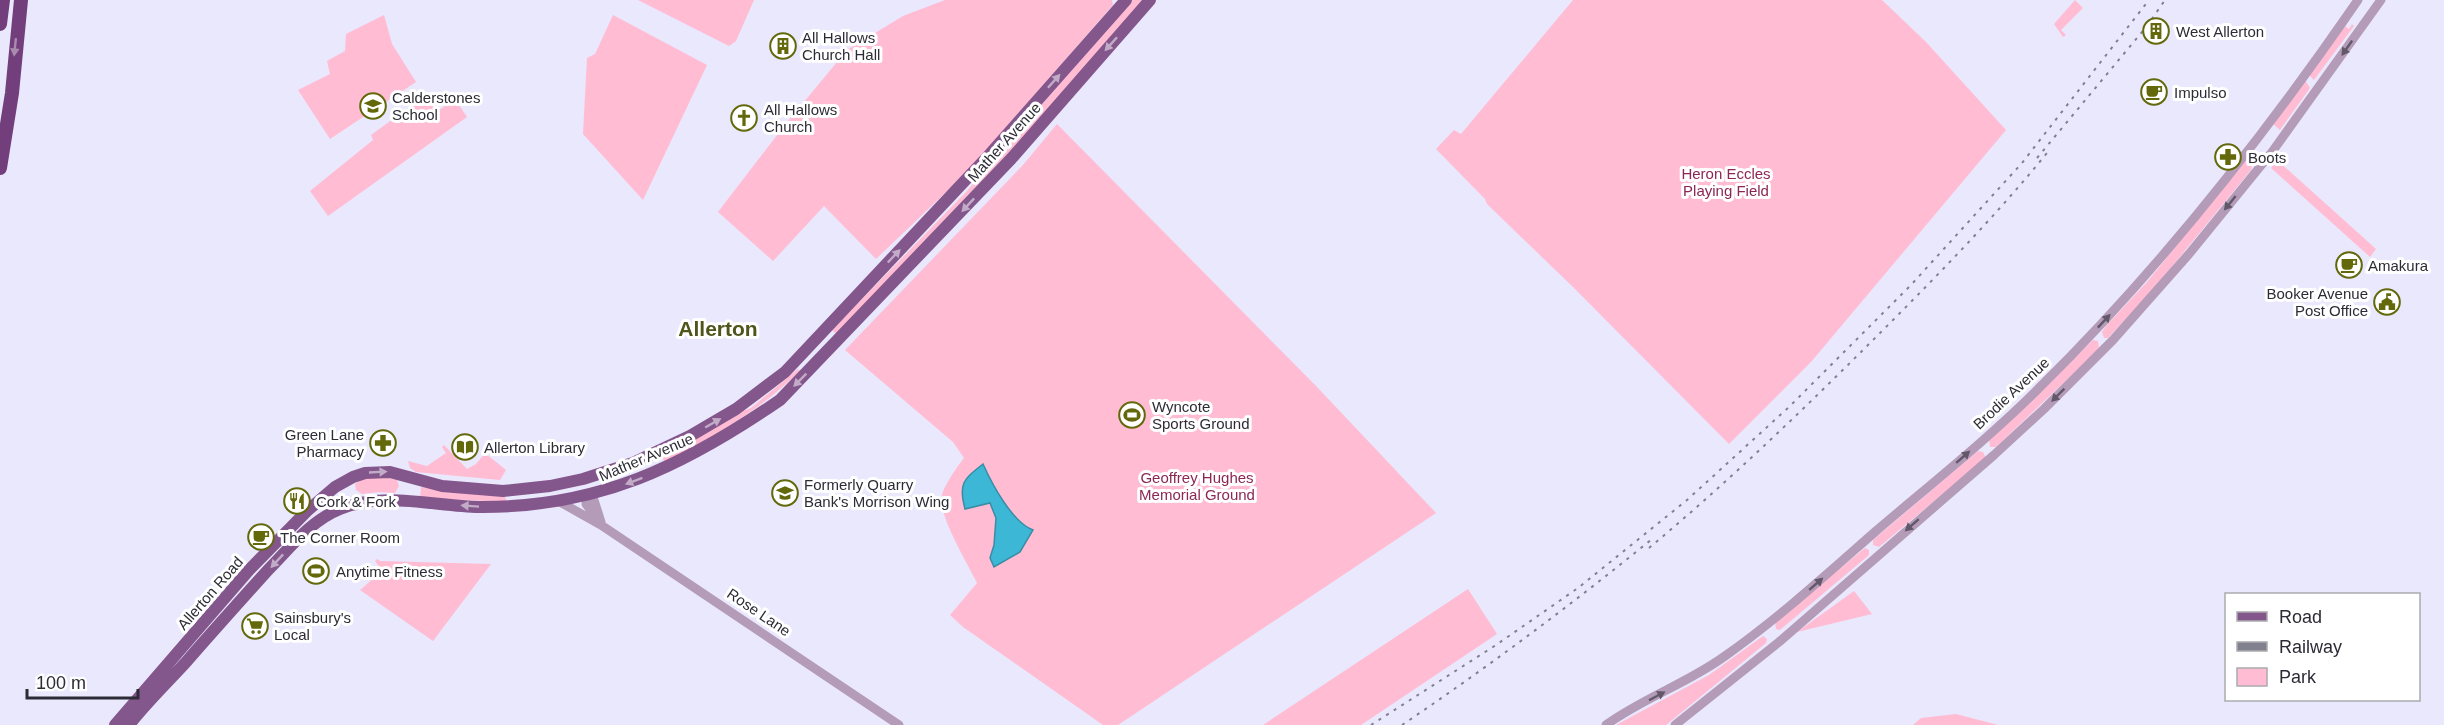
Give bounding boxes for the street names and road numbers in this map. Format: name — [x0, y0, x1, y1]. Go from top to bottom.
street label: Mather Avenue — [964, 99, 1044, 185]
street label: Brodie Avenue — [1970, 354, 2052, 432]
street label: Mather Avenue — [596, 430, 696, 484]
street label: Allerton Road — [174, 553, 246, 633]
street label: Rose Lane — [724, 585, 794, 639]

